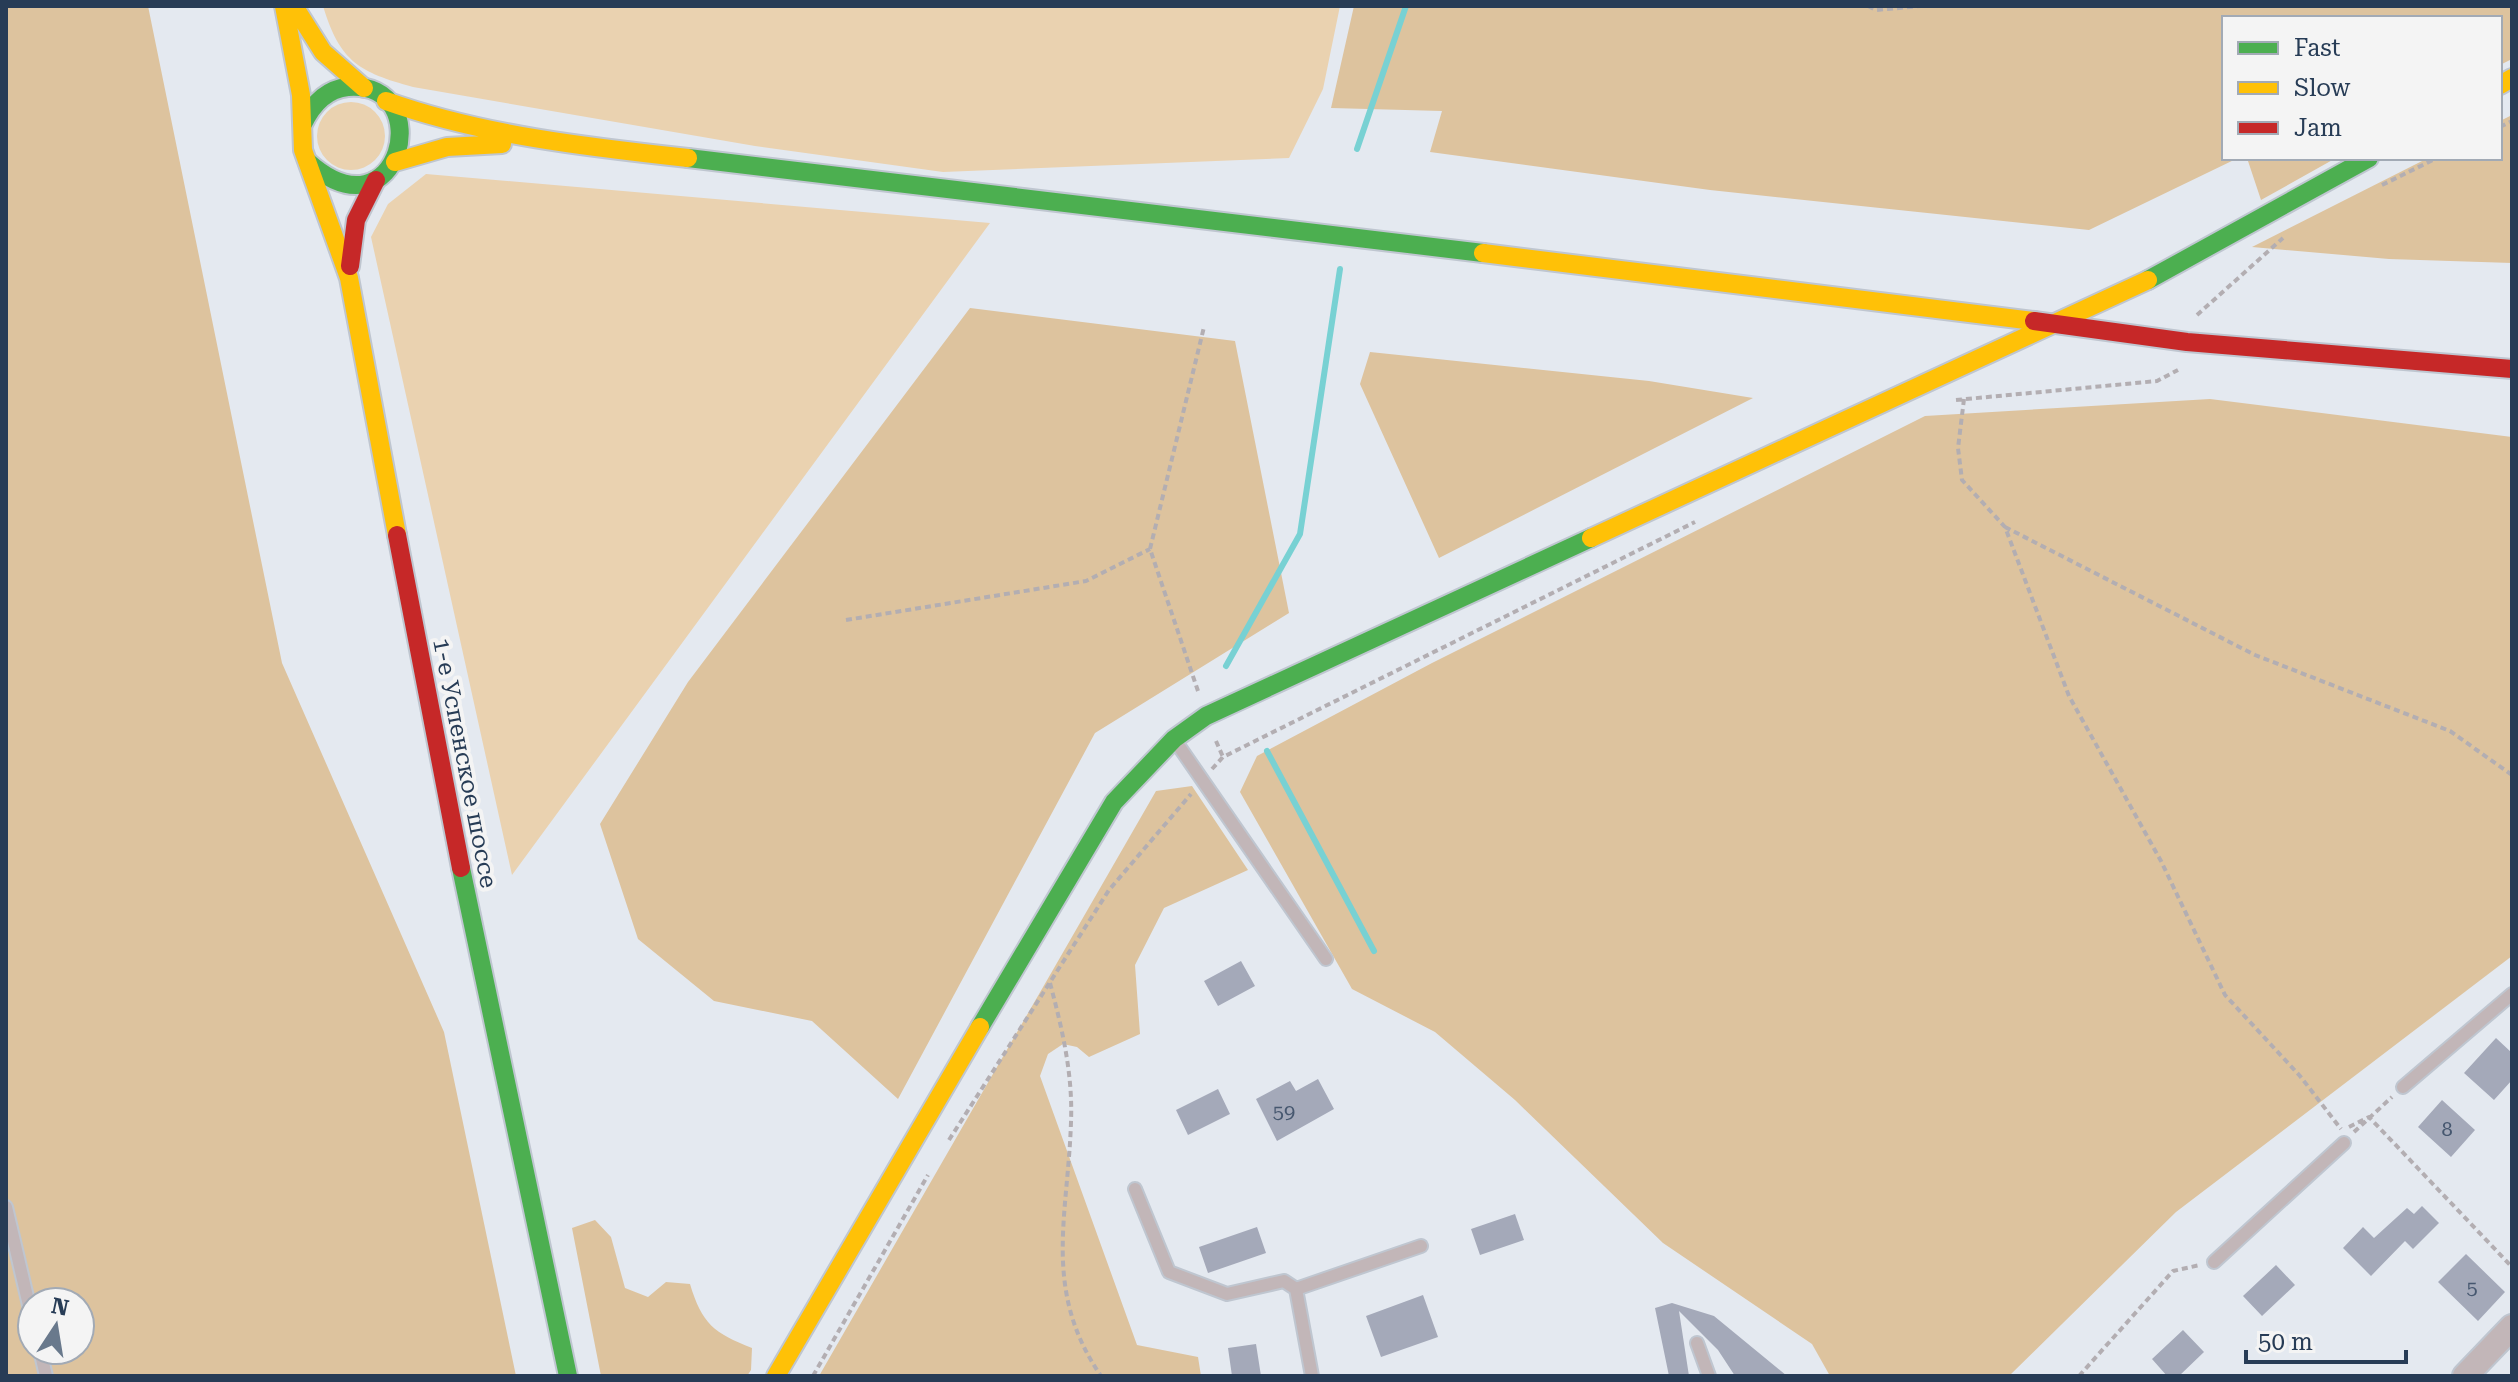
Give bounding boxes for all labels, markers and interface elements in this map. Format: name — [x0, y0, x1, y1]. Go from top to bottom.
legend — [2222, 16, 2502, 160]
text: Fast — [2294, 34, 2341, 62]
text: Slow — [2294, 74, 2351, 102]
text: Jam — [2294, 114, 2342, 142]
street label: 1-е Успенское шоссе — [427, 636, 503, 890]
house number: 59 — [1273, 1099, 1295, 1123]
house number: 8 — [2441, 1117, 2453, 1141]
house number: 5 — [2466, 1275, 2478, 1299]
north arrow — [16, 1286, 96, 1366]
text: N — [49, 1293, 71, 1321]
scale bar — [2246, 1314, 2406, 1364]
text: 50 m — [2258, 1328, 2313, 1356]

